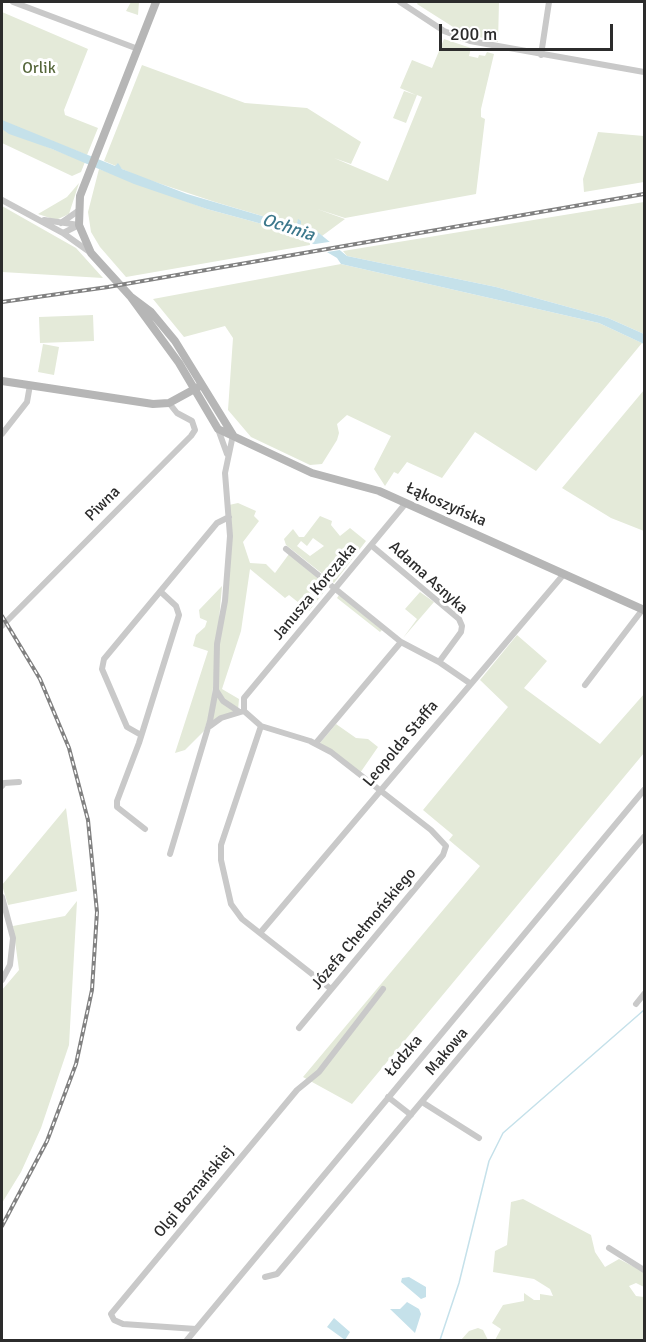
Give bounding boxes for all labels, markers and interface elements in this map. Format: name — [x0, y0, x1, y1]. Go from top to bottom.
scale bar — [442, 12, 616, 50]
text: 200 m — [450, 23, 497, 45]
park label: Orlik — [22, 59, 56, 79]
water label: Ochnia — [259, 209, 317, 247]
street label: Łąkoszyńska — [403, 479, 489, 531]
street label: Piwna — [81, 482, 125, 526]
street label: Adama Asnyka — [385, 538, 471, 618]
street label: Janusza Korczaka — [269, 540, 361, 644]
street label: Leopolda Staffa — [359, 697, 443, 791]
street label: Józefa Chełmońskiego — [308, 864, 420, 994]
street label: Makowa — [422, 1024, 472, 1080]
street label: Łódzka — [381, 1031, 427, 1081]
street label: Olgi Boznańskiej — [150, 1142, 238, 1242]

